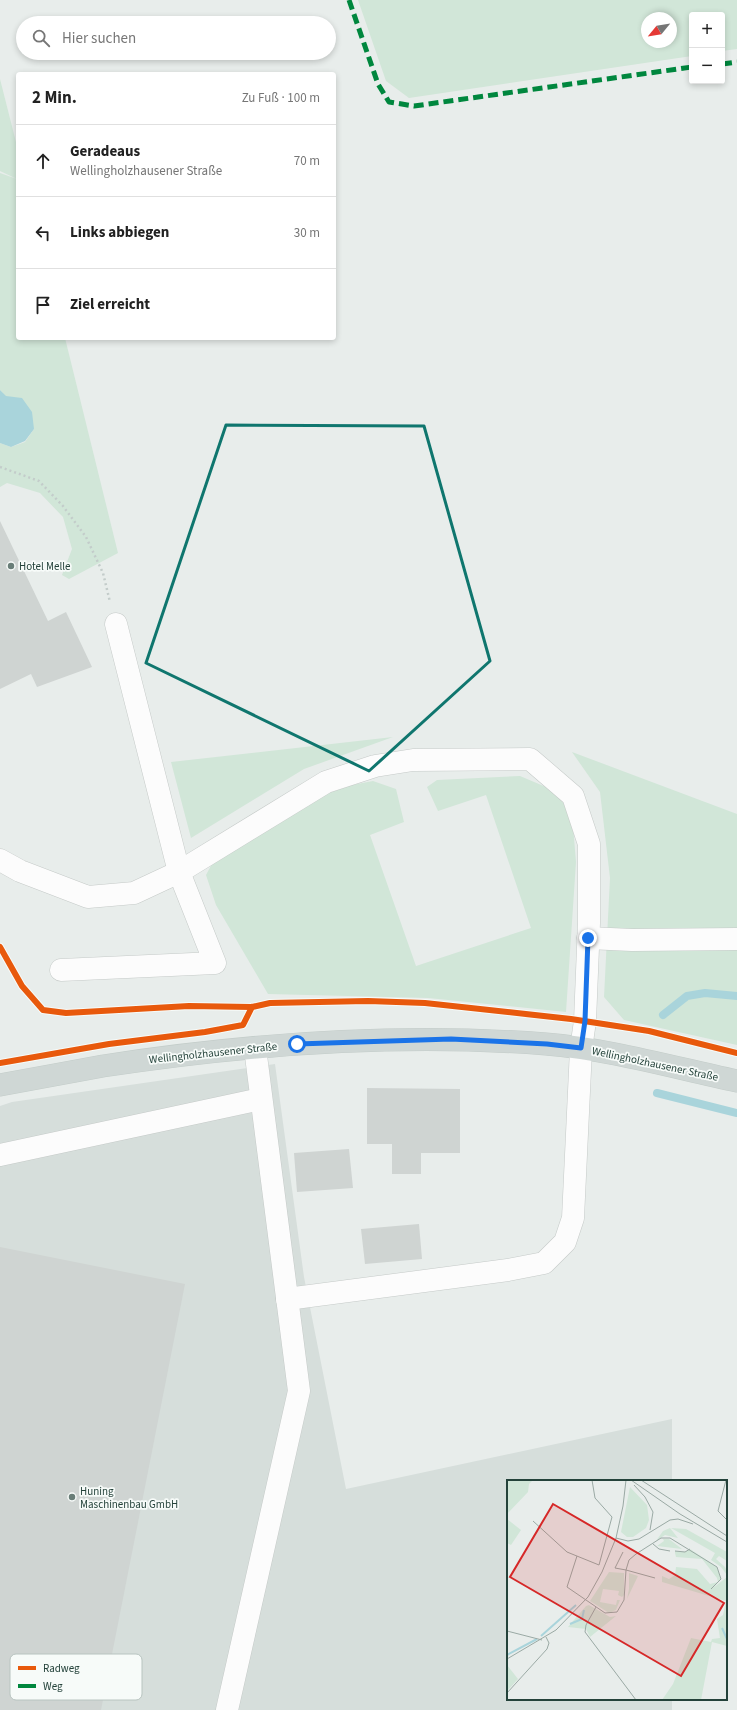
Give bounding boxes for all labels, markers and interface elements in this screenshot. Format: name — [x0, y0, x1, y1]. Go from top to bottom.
north arrow — [641, 12, 677, 48]
map controls — [689, 12, 725, 84]
button: + — [689, 12, 725, 48]
search box — [16, 16, 336, 60]
icon: search — [30, 27, 52, 49]
text: Hier suchen — [62, 28, 136, 49]
button: − — [689, 48, 725, 84]
text: 2 Min. — [32, 86, 77, 110]
text: Zu Fuß · 100 m — [242, 89, 320, 107]
text: Geradeaus — [70, 141, 140, 162]
icon: ahead — [32, 150, 54, 172]
text: 70 m — [294, 152, 320, 170]
text: Wellingholzhausener Straße — [70, 162, 222, 180]
icon: left — [32, 222, 54, 244]
text: Links abbiegen — [70, 222, 169, 243]
text: 30 m — [294, 224, 320, 242]
icon: arrive — [32, 294, 54, 316]
text: Ziel erreicht — [70, 294, 150, 315]
place label: Hotel Melle — [19, 559, 71, 574]
marker: Hotel Melle — [6, 561, 16, 571]
route end — [579, 929, 597, 947]
route start — [288, 1035, 306, 1053]
street label: Wellingholzhausener Straße — [148, 1039, 278, 1067]
street label: Wellingholzhausener Straße — [590, 1043, 720, 1085]
inset map — [507, 1480, 727, 1700]
place label: Huning Maschinenbau GmbH — [80, 1484, 178, 1512]
marker: Huning Maschinenbau GmbH — [67, 1492, 77, 1502]
legend — [10, 1654, 142, 1700]
text: Radweg — [43, 1661, 80, 1676]
text: Weg — [43, 1679, 63, 1694]

